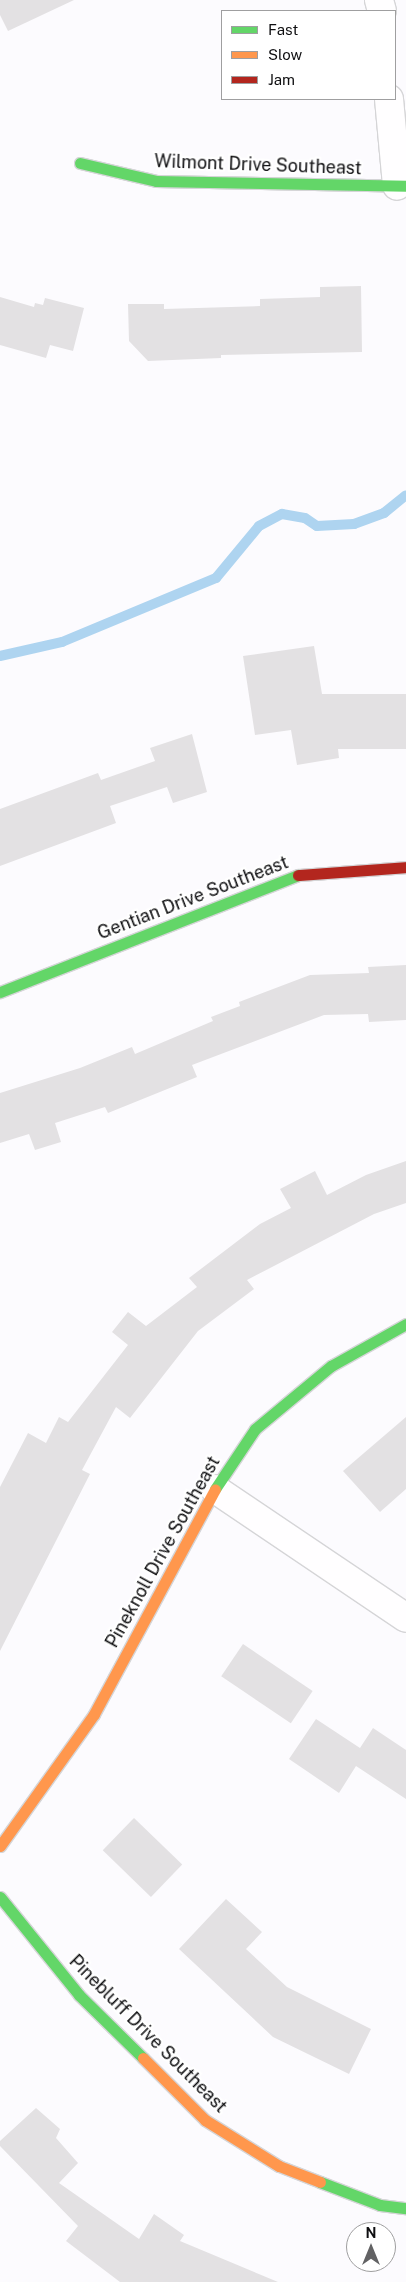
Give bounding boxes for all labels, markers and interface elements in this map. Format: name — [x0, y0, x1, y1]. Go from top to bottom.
legend — [221, 10, 396, 100]
text: Fast — [268, 21, 298, 38]
text: Slow — [268, 46, 302, 63]
text: Jam — [268, 71, 295, 88]
street label: Wilmont Drive Southeast — [154, 151, 362, 179]
street label: Gentian Drive Southeast — [94, 852, 292, 944]
street label: Pineknoll Drive Southeast — [101, 1452, 225, 1652]
street label: Pinebluff Drive Southeast — [65, 1951, 231, 2117]
north arrow — [346, 2222, 396, 2272]
text: N — [366, 2225, 376, 2241]

